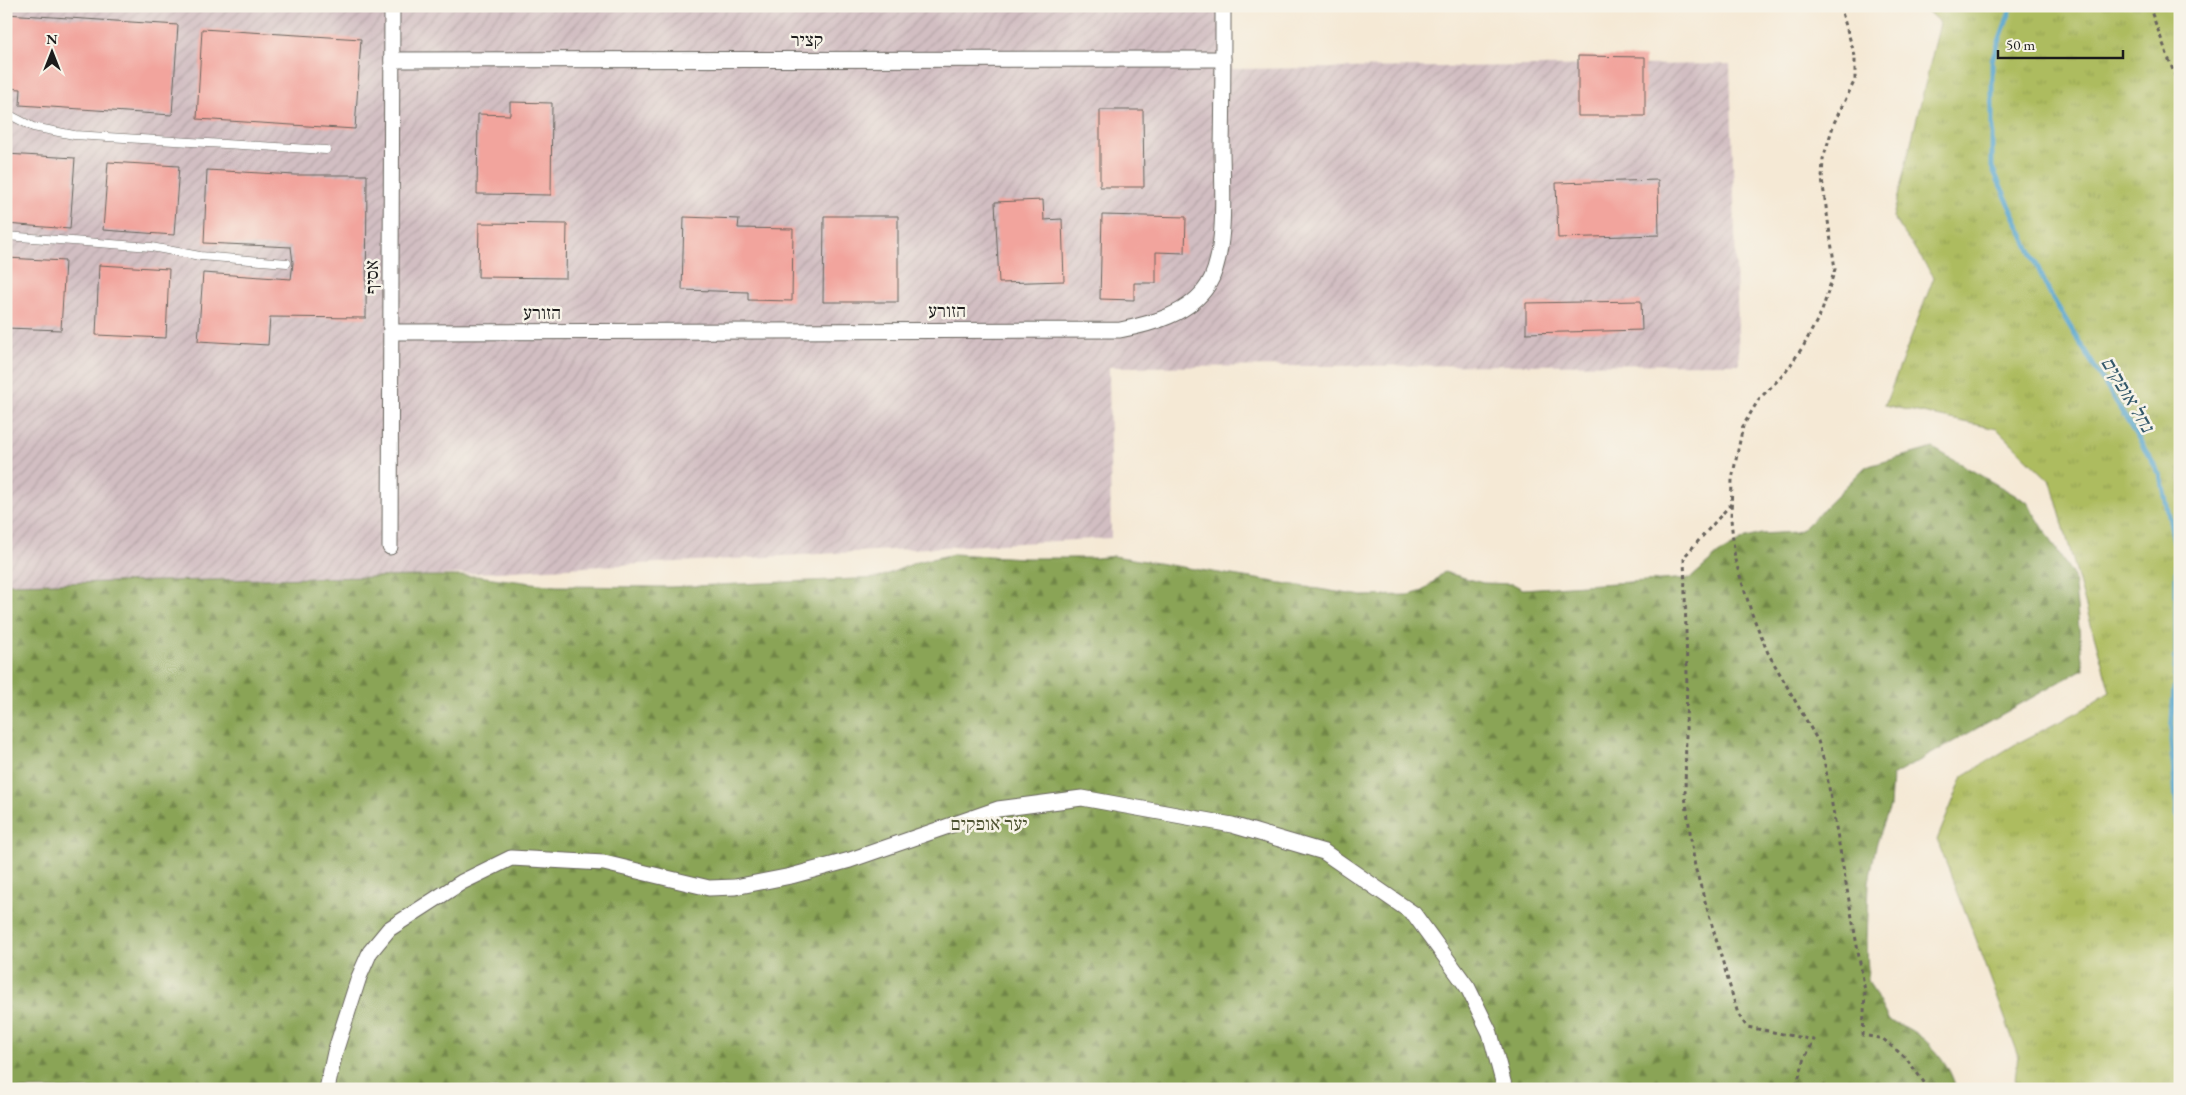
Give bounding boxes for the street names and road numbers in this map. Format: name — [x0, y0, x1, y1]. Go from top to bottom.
street label: קציר — [791, 27, 823, 52]
street label: אסיף — [359, 260, 384, 294]
street label: הזורע — [928, 298, 966, 323]
street label: הזורע — [523, 300, 561, 325]

